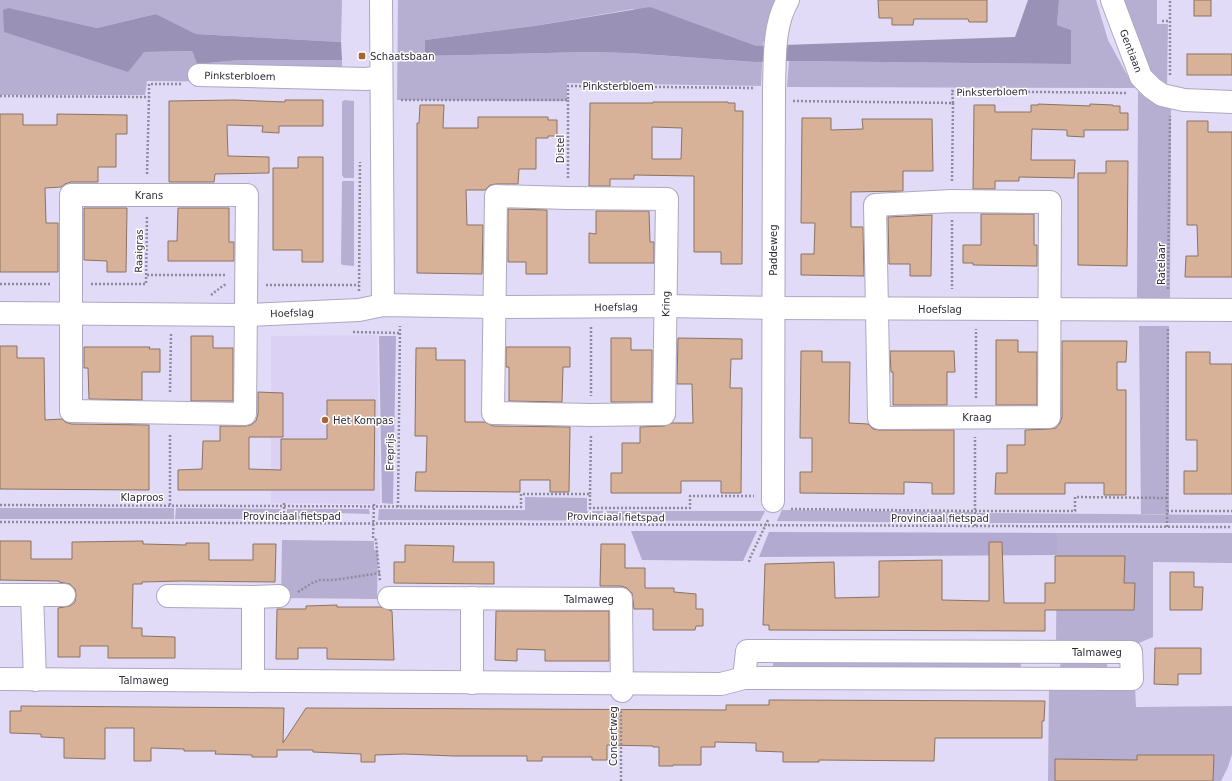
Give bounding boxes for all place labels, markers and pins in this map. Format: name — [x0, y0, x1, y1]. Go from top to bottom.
marker: Schaatsbaan — [357, 51, 367, 61]
place label: Schaatsbaan — [370, 51, 435, 62]
marker: Het Kompas — [320, 415, 330, 425]
place label: Het Kompas — [333, 415, 393, 426]

